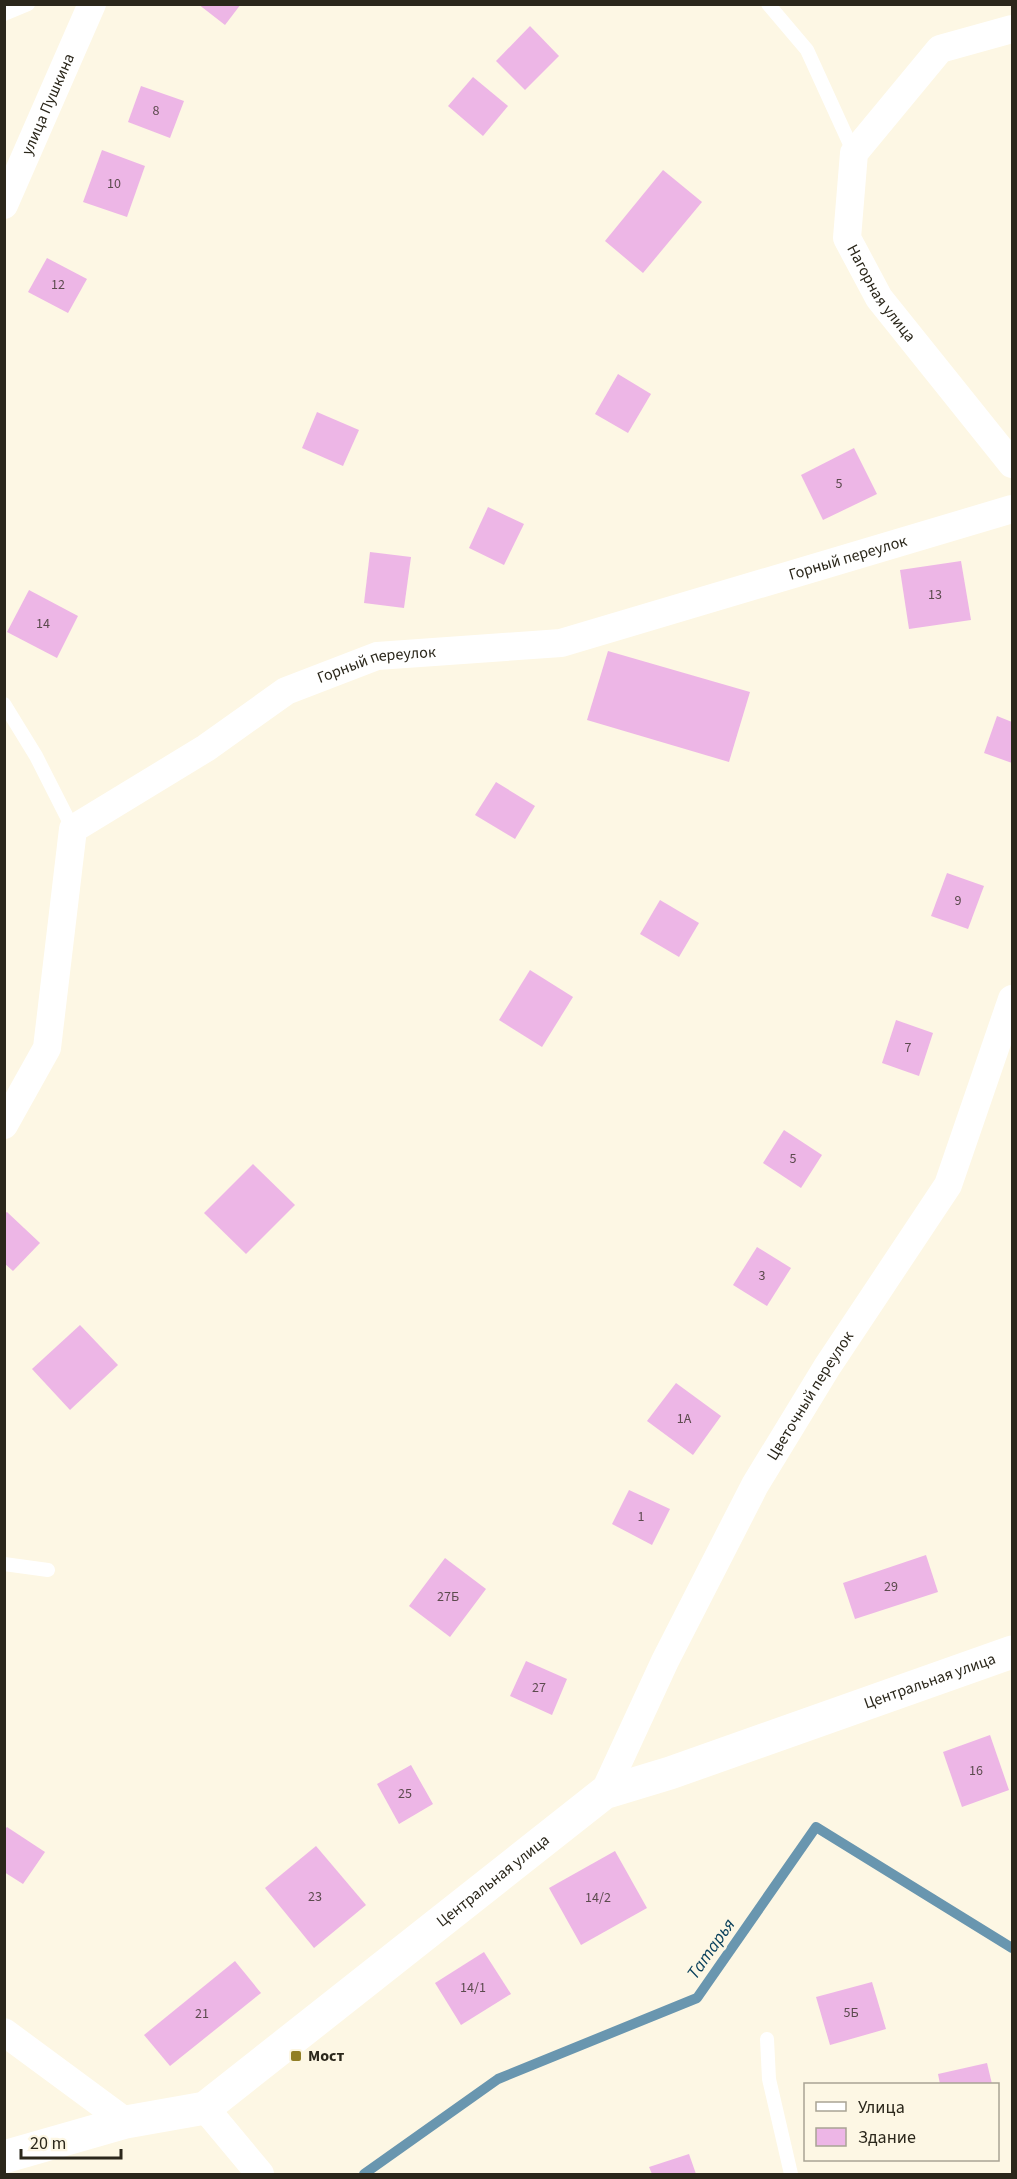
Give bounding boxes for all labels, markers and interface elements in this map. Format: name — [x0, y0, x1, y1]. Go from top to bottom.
street label: улица Пушкина — [16, 50, 80, 159]
house number: 8 — [153, 101, 160, 121]
house number: 10 — [107, 174, 121, 194]
street label: Нагорная улица — [841, 241, 921, 346]
house number: 12 — [51, 275, 65, 295]
house number: 5 — [836, 474, 843, 494]
street label: Горный переулок — [786, 530, 910, 586]
house number: 13 — [928, 585, 942, 605]
house number: 14 — [36, 614, 50, 634]
street label: Горный переулок — [314, 641, 437, 689]
house number: 9 — [955, 891, 962, 911]
house number: 7 — [905, 1038, 912, 1058]
house number: 5 — [790, 1149, 797, 1169]
house number: 3 — [759, 1266, 766, 1286]
street label: Цветочный переулок — [762, 1327, 859, 1465]
house number: 1А — [677, 1409, 692, 1429]
house number: 1 — [638, 1507, 645, 1527]
house number: 29 — [884, 1577, 898, 1597]
house number: 27Б — [437, 1587, 459, 1607]
street label: Центральная улица — [861, 1648, 999, 1715]
house number: 27 — [532, 1678, 546, 1698]
house number: 16 — [969, 1761, 983, 1781]
house number: 25 — [398, 1784, 412, 1804]
street label: Центральная улица — [432, 1829, 554, 1932]
house number: 23 — [308, 1887, 322, 1907]
house number: 14/2 — [585, 1888, 611, 1908]
water label: Татарья — [681, 1913, 741, 1985]
house number: 14/1 — [460, 1978, 486, 1998]
house number: 5Б — [843, 2003, 859, 2023]
house number: 21 — [195, 2004, 209, 2024]
place label: Мост — [308, 2045, 344, 2067]
marker: Мост — [289, 2049, 303, 2063]
legend — [804, 2083, 999, 2161]
text: Улица — [858, 2095, 905, 2120]
scale bar — [21, 2122, 122, 2160]
text: Здание — [858, 2125, 916, 2150]
text: 20 m — [30, 2131, 66, 2156]

